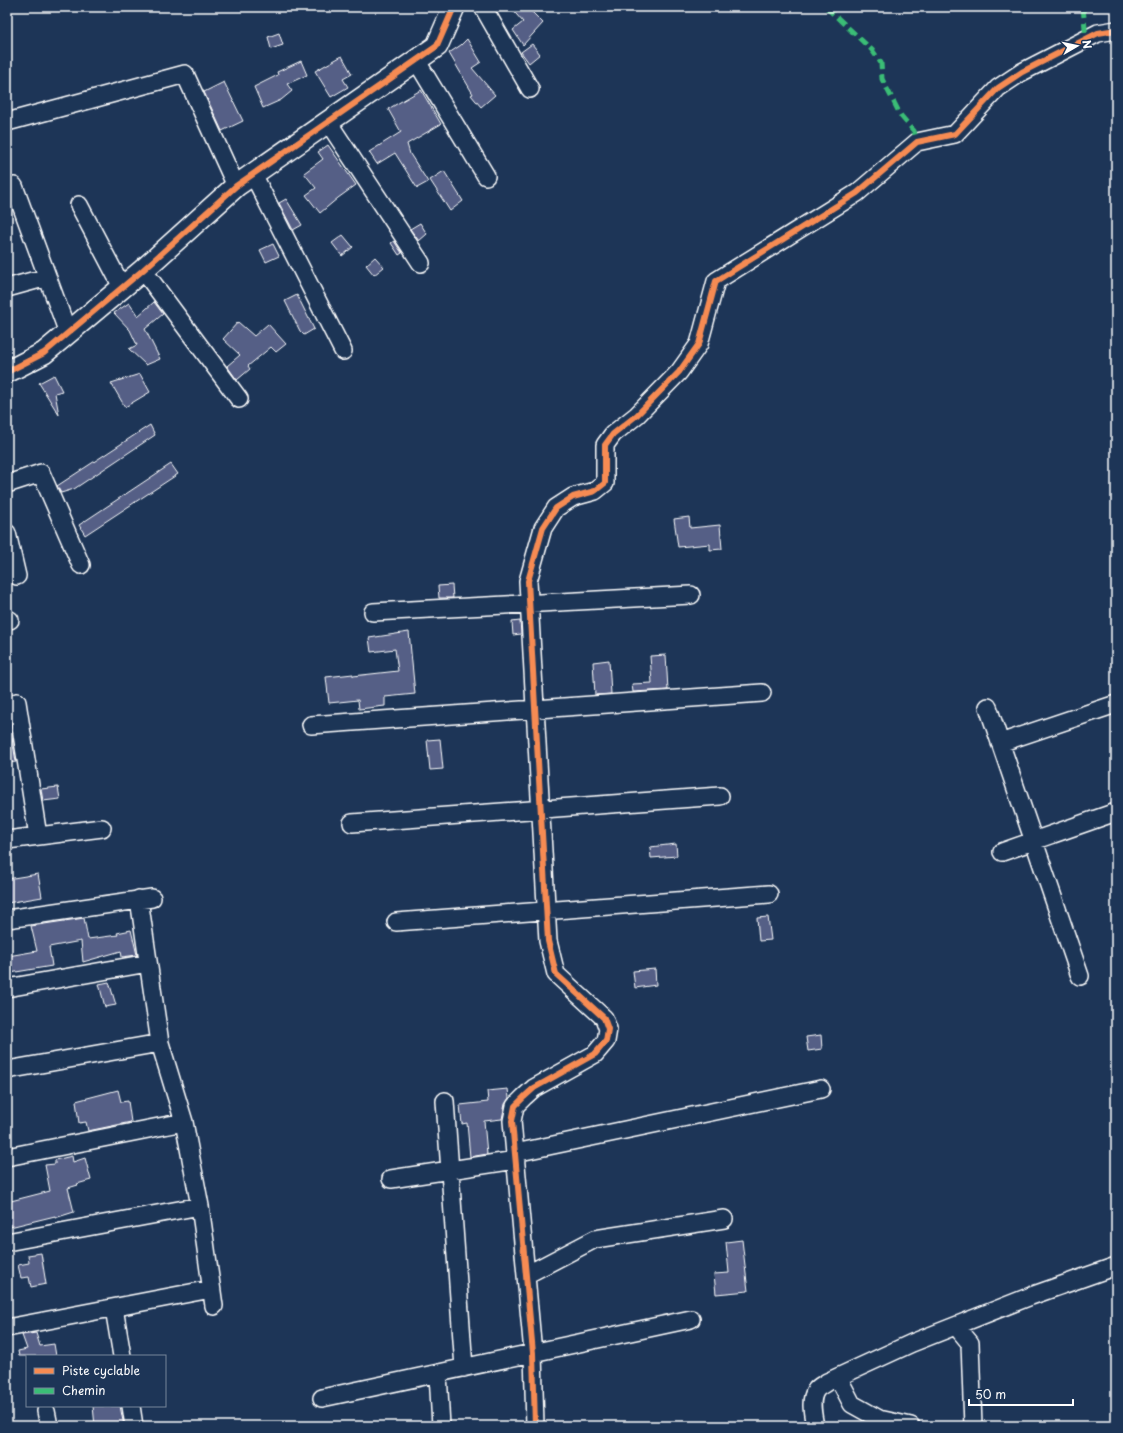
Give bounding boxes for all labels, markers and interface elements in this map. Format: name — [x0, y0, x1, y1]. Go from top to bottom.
north arrow — [1057, 26, 1097, 66]
text: N — [1078, 39, 1096, 50]
legend — [26, 1355, 166, 1407]
text: Piste cyclable — [62, 1361, 140, 1379]
text: Chemin — [62, 1381, 106, 1399]
scale bar — [969, 1381, 1073, 1407]
text: 50 m — [975, 1385, 1006, 1403]

